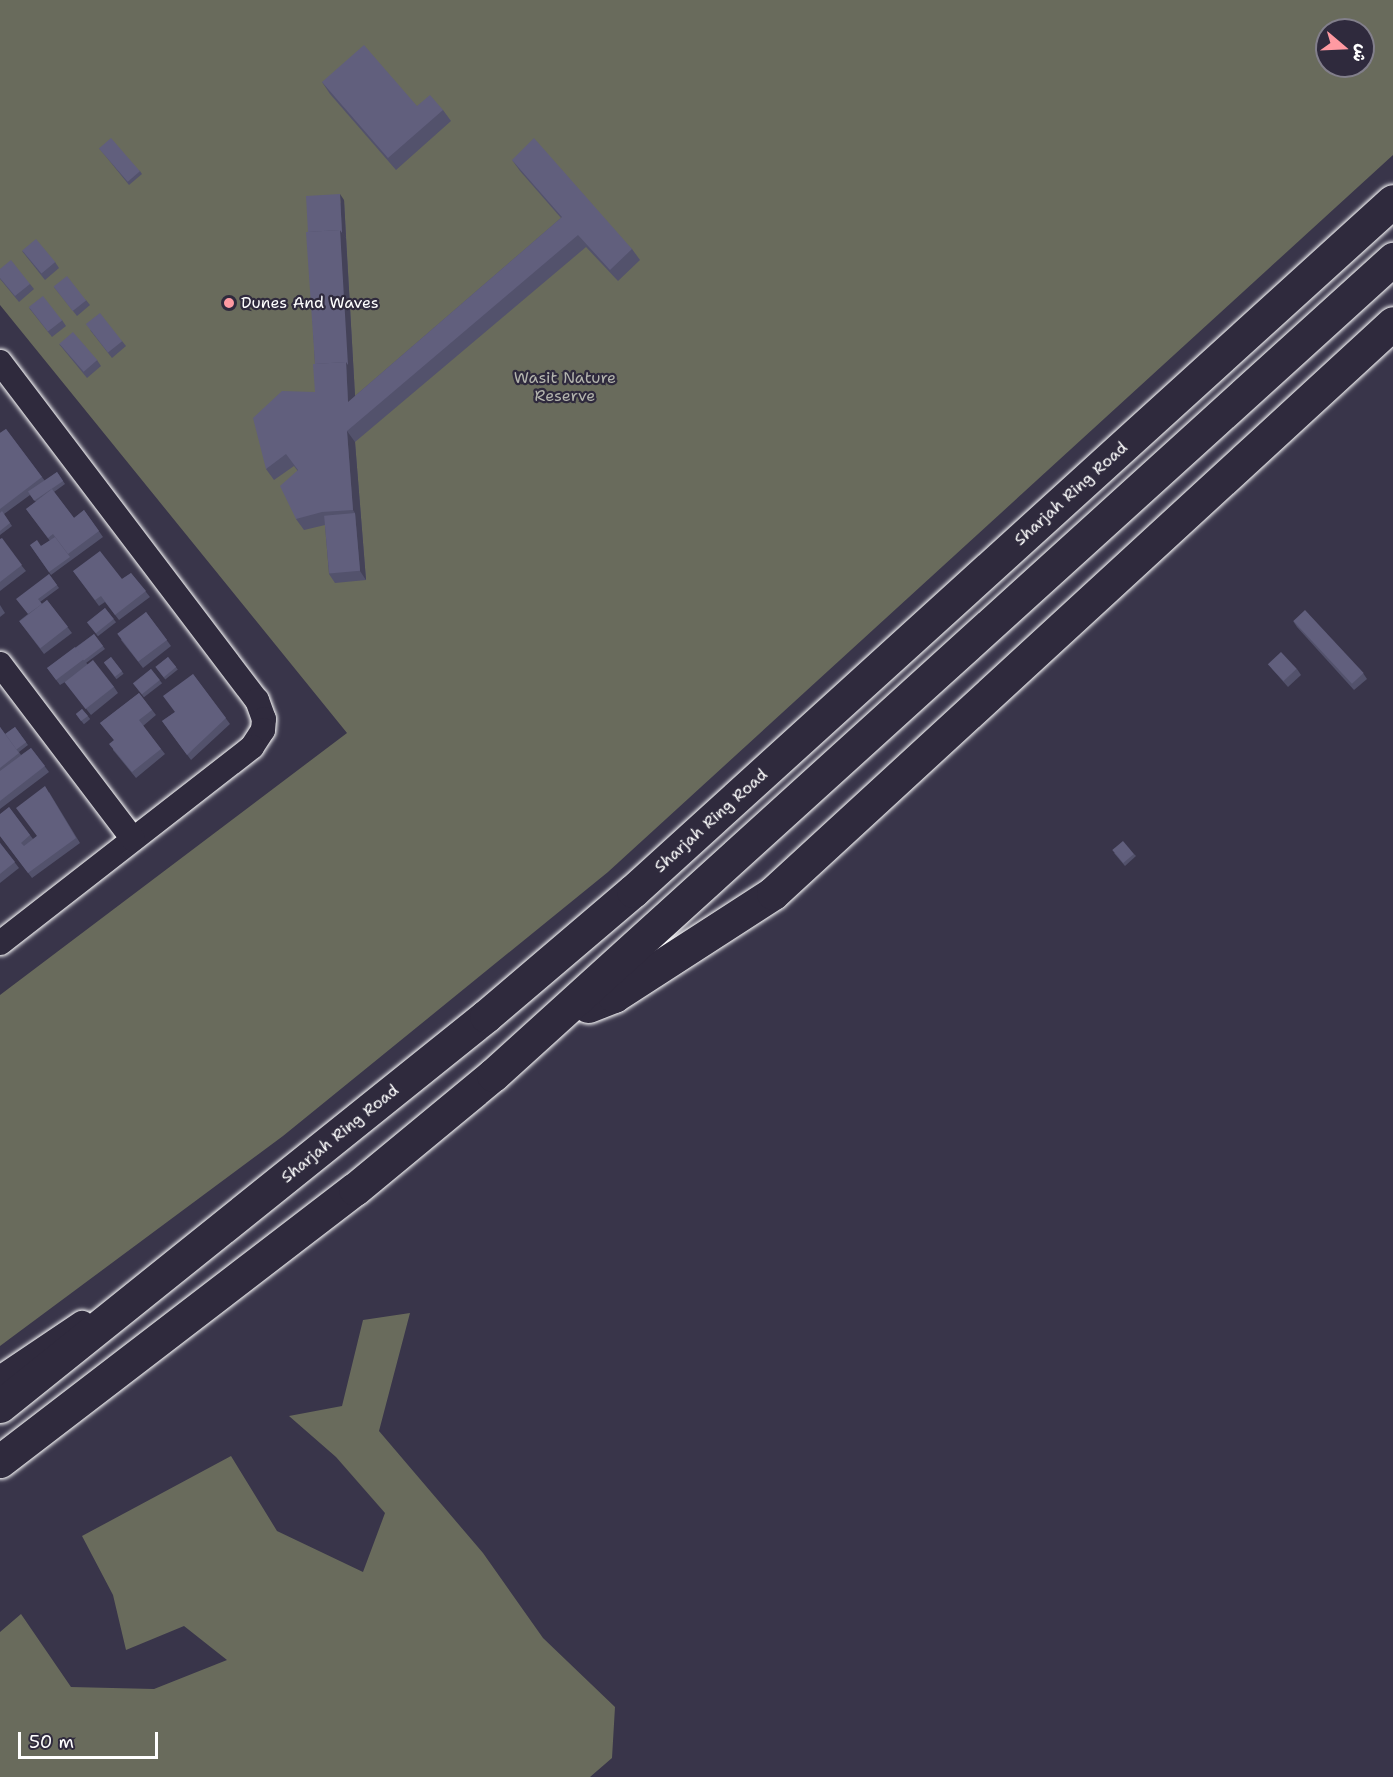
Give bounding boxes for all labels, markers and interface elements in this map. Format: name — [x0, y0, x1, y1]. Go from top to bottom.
north arrow — [1315, 18, 1375, 78]
text: ش — [1348, 42, 1373, 65]
place label: Dunes And Waves — [241, 293, 379, 313]
marker: Dunes And Waves — [222, 296, 236, 310]
park label: Wasit Nature Reserve — [514, 368, 616, 406]
street label: Sharjah Ring Road — [1011, 438, 1131, 550]
street label: Sharjah Ring Road — [651, 765, 771, 877]
street label: Sharjah Ring Road — [277, 1081, 403, 1187]
scale bar — [21, 1720, 160, 1758]
text: 50 m — [29, 1730, 74, 1754]

